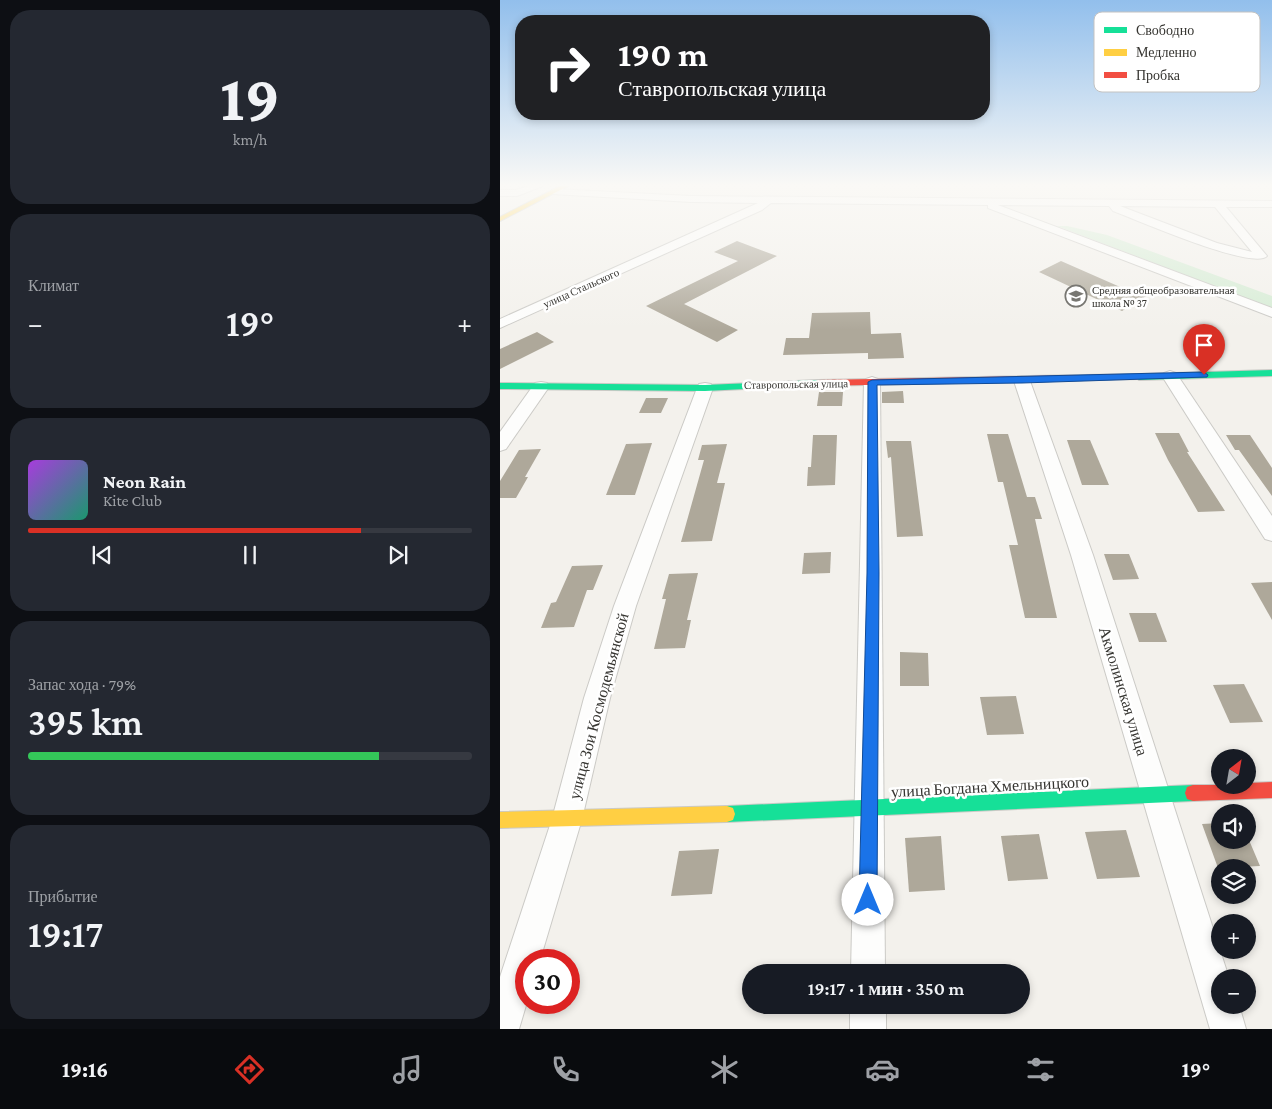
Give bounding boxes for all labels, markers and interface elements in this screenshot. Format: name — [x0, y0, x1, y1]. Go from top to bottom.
legend — [1094, 12, 1260, 92]
text: Свободно — [1136, 22, 1194, 38]
icon: right — [535, 35, 600, 100]
text: 190 m — [618, 35, 708, 74]
text: Медленно — [1136, 44, 1197, 60]
text: 19 — [220, 62, 280, 134]
text: Пробка — [1136, 67, 1181, 83]
text: Ставропольская улица — [618, 76, 826, 101]
text: km/h — [233, 131, 267, 148]
street label: улица Стальского — [541, 266, 621, 310]
text: Климат — [28, 277, 79, 294]
school or university icon: Средняя общеобразовательная школа № 37 — [1064, 284, 1088, 308]
place label: Средняя общеобразовательная школа № 37 — [1092, 284, 1235, 309]
text: 19° — [226, 302, 274, 344]
text: − — [28, 308, 43, 339]
text: + — [457, 308, 472, 339]
pin — [1183, 324, 1225, 375]
icon: arrive — [1190, 331, 1218, 359]
street label: Ставропольская улица — [744, 377, 848, 391]
text: Neon Rain — [103, 471, 186, 492]
text: Kite Club — [103, 492, 162, 509]
icon: previous — [88, 541, 116, 569]
icon: pause — [236, 541, 264, 569]
icon: next — [384, 541, 412, 569]
street label: улица Зои Космодемьянской — [565, 611, 633, 801]
street label: Акмолинская улица — [1095, 625, 1151, 758]
text: Запас хода · 79% — [28, 676, 136, 693]
text: 395 km — [28, 701, 143, 743]
north arrow — [1211, 749, 1256, 794]
map controls — [1211, 749, 1256, 1014]
street label: улица Богдана Хмельницкого — [891, 773, 1090, 801]
button: sound — [1211, 804, 1256, 849]
button: layers — [1211, 859, 1256, 904]
position arrow — [841, 873, 893, 925]
text: Прибытие — [28, 888, 98, 905]
text: 19:17 — [28, 913, 103, 955]
button: + — [1211, 914, 1256, 959]
speed limit sign: 30 — [515, 949, 580, 1014]
button: − — [1211, 969, 1256, 1014]
text: 19:17 · 1 мин · 350 m — [808, 978, 964, 999]
icon: directions — [232, 1052, 267, 1087]
icon: music — [390, 1052, 425, 1087]
icon: phone — [548, 1052, 583, 1087]
icon: climate — [707, 1052, 742, 1087]
icon: car — [865, 1052, 900, 1087]
icon: filters — [1023, 1052, 1058, 1087]
text: 19:16 — [62, 1057, 108, 1082]
text: 19° — [1181, 1057, 1210, 1082]

